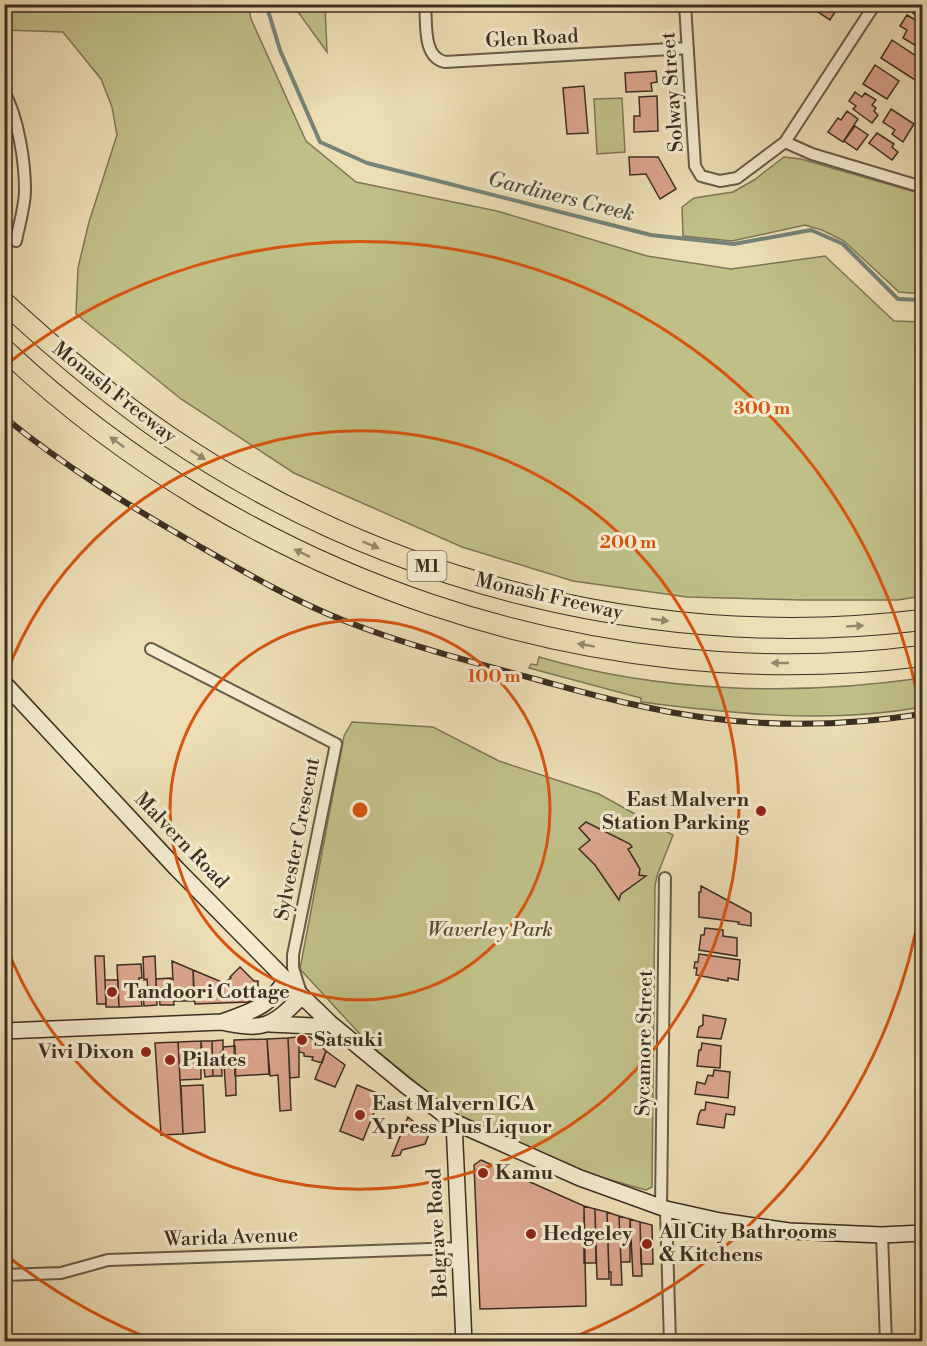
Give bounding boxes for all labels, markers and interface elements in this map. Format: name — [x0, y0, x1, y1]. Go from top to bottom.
street label: Glen Road — [485, 24, 580, 54]
street label: Solway Street — [656, 31, 690, 153]
water label: Gardiners Creek — [485, 166, 637, 228]
street label: Monash Freeway — [47, 337, 181, 449]
text: 300 m — [734, 397, 791, 420]
one-way arrow — [109, 437, 124, 449]
one-way arrow — [190, 450, 206, 461]
text: 200 m — [600, 531, 657, 554]
one-way arrow — [362, 541, 380, 550]
one-way arrow — [293, 548, 310, 558]
road number: M1 — [408, 551, 446, 581]
street label: Monash Freeway — [473, 568, 626, 626]
one-way arrow — [651, 616, 670, 625]
one-way arrow — [845, 622, 864, 631]
one-way arrow — [577, 640, 596, 649]
one-way arrow — [771, 658, 790, 668]
text: 100 m — [467, 665, 521, 688]
street label: Sylvester Crescent — [270, 755, 326, 923]
street label: Malvern Road — [129, 787, 234, 895]
place label: East Malvern Station Parking — [602, 788, 750, 836]
centre of rings — [350, 800, 370, 820]
marker: East Malvern Station Parking — [754, 804, 768, 818]
park label: Waverley Park — [427, 918, 553, 943]
street label: Sycamore Street — [631, 970, 659, 1116]
place label: Tandoori Cottage — [124, 980, 290, 1005]
marker: Tandoori Cottage — [105, 985, 119, 999]
place label: Satsuki — [314, 1028, 383, 1053]
marker: Satsuki — [295, 1033, 309, 1047]
place label: Vivi Dixon — [37, 1040, 135, 1065]
marker: Vivi Dixon — [139, 1045, 153, 1059]
place label: Pilates — [182, 1048, 246, 1073]
marker: Pilates — [163, 1053, 177, 1067]
place label: East Malvern IGA Xpress Plus Liquor — [371, 1092, 552, 1140]
marker: East Malvern IGA Xpress Plus Liquor — [353, 1108, 367, 1122]
place label: Kamu — [495, 1161, 554, 1186]
marker: Kamu — [476, 1166, 490, 1180]
street label: Belgrave Road — [422, 1167, 454, 1299]
place label: All City Bathrooms & Kitchens — [658, 1220, 837, 1268]
place label: Hedgeley — [543, 1222, 633, 1247]
street label: Warida Avenue — [163, 1223, 298, 1253]
marker: Hedgeley — [524, 1227, 538, 1241]
marker: All City Bathrooms & Kitchens — [640, 1237, 654, 1251]

